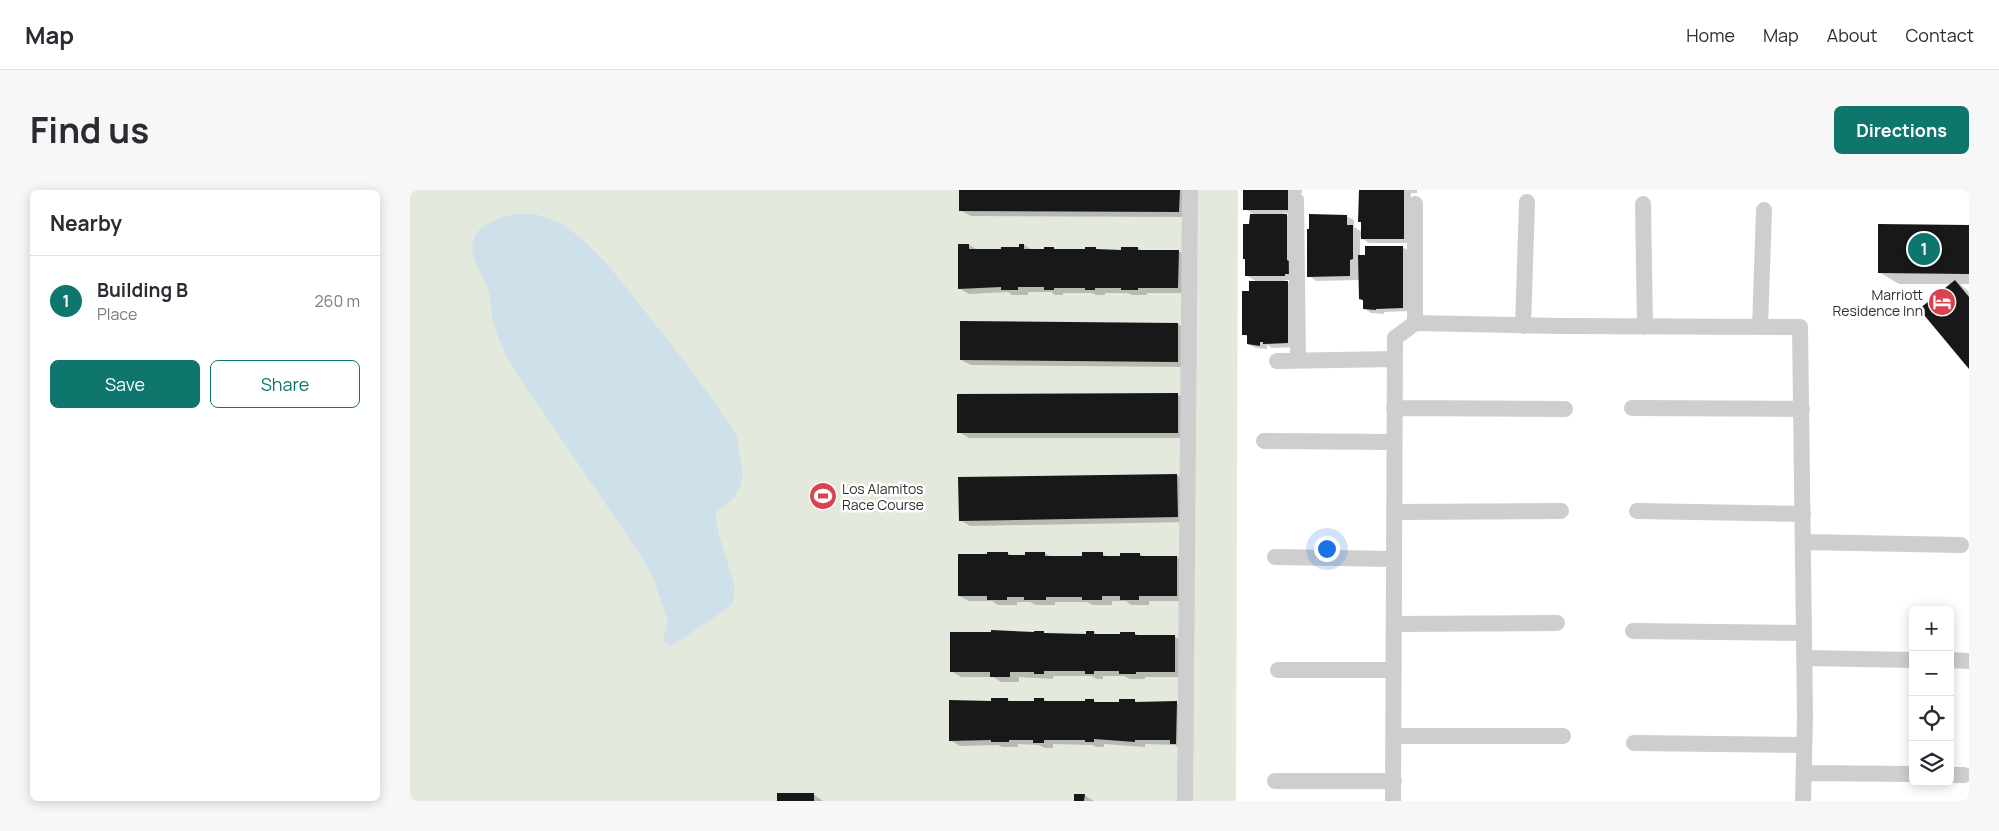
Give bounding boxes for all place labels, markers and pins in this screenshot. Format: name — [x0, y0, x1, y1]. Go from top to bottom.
pin: 1 — [1908, 230, 1940, 268]
place label: Marriott Residence Inn — [1832, 285, 1923, 320]
hotel icon: Marriott Residence Inn — [1927, 287, 1957, 317]
place label: Los Alamitos Race Course — [842, 479, 924, 514]
sports icon: Los Alamitos Race Course — [808, 481, 838, 511]

